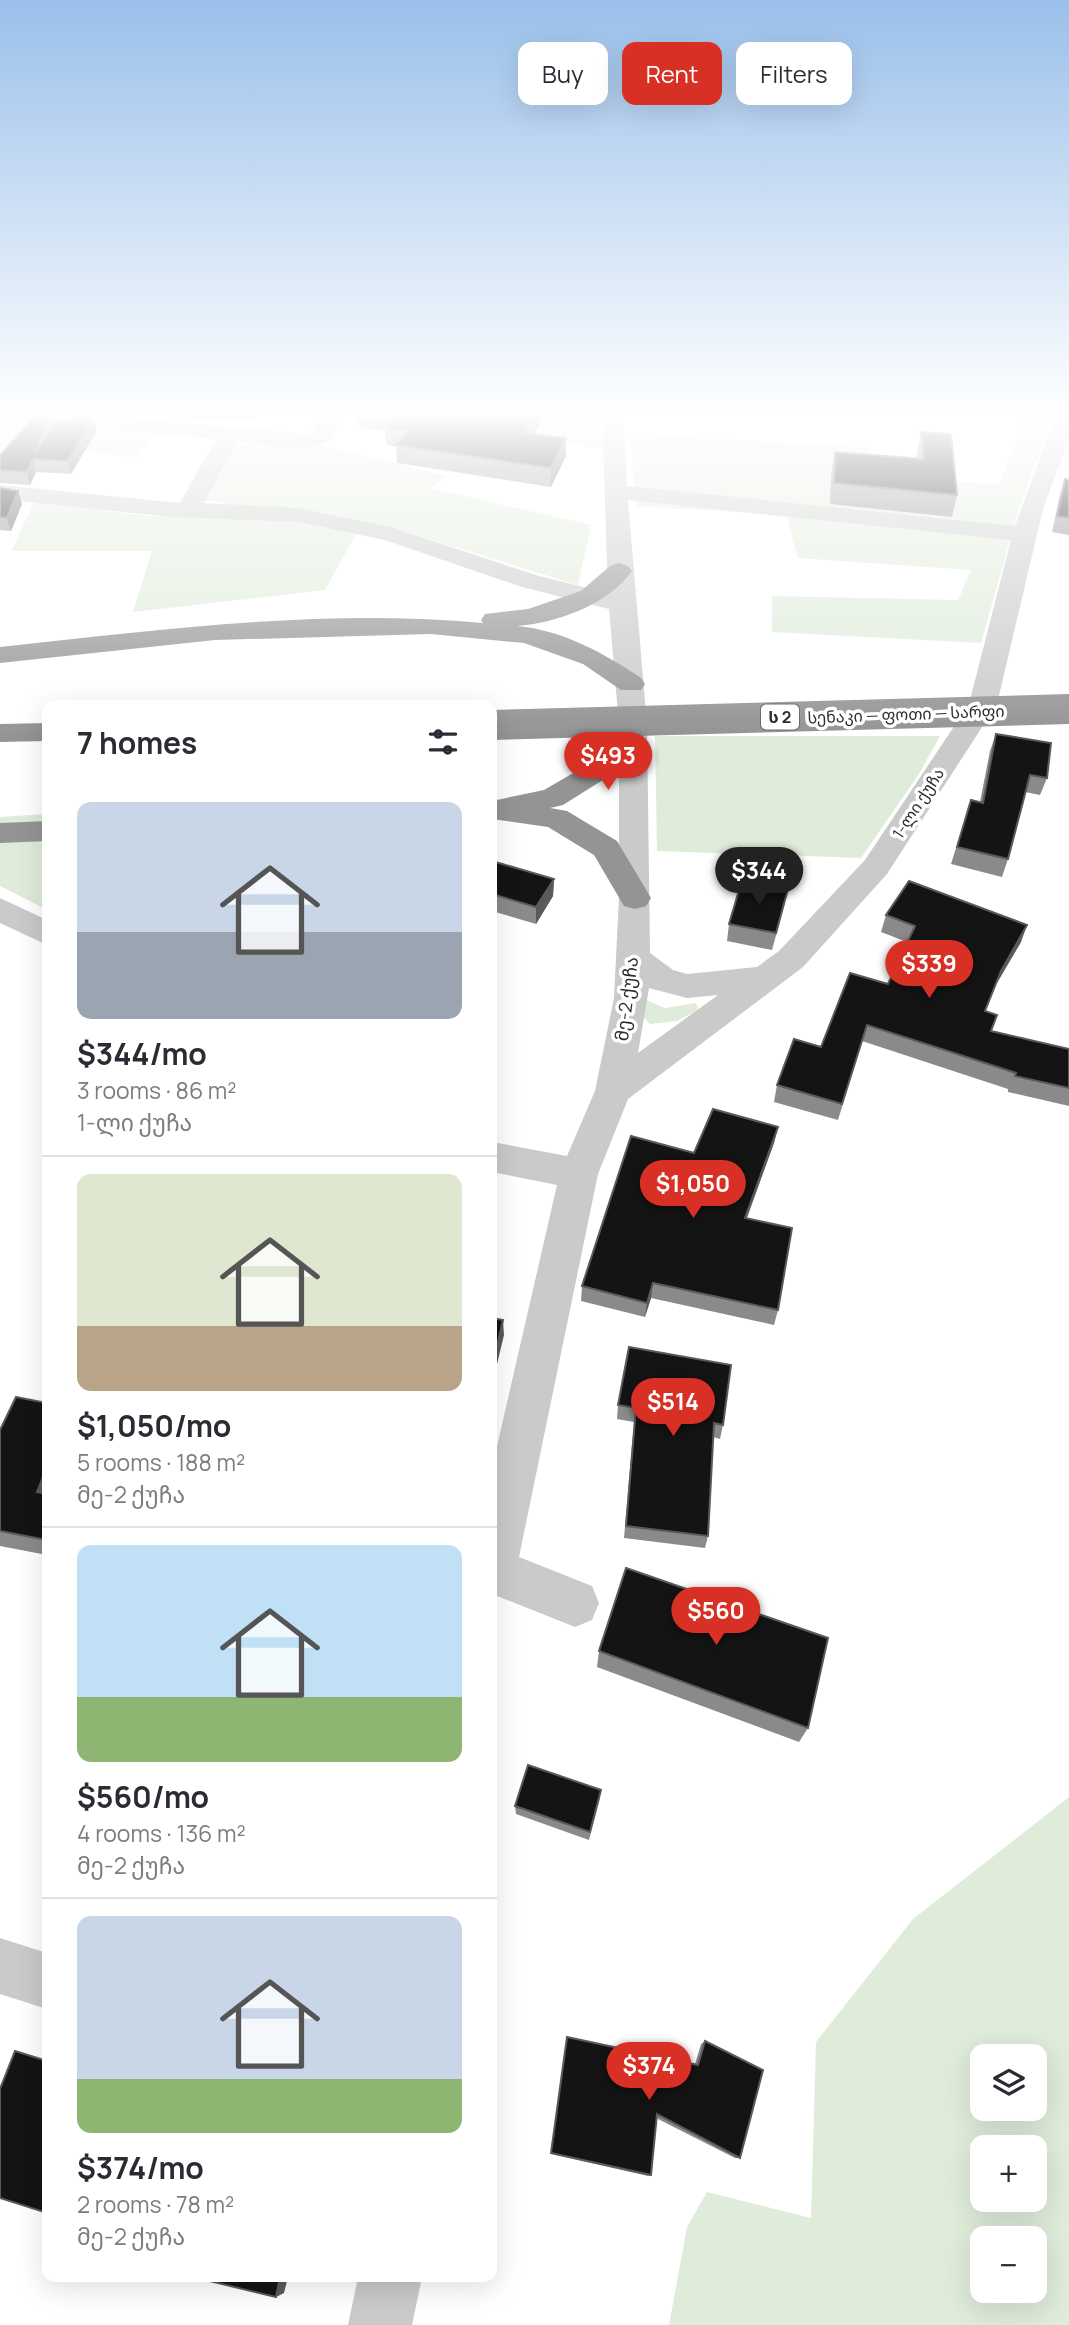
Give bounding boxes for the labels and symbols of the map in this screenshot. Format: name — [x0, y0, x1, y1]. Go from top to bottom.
street label: სენაკი — ფოთი — სარფი — [807, 700, 1005, 728]
road number: ს 2 — [761, 704, 799, 730]
pin: $493 — [567, 732, 649, 792]
street label: 1-ლი ქუჩა — [887, 763, 949, 843]
pin: $344 — [718, 848, 800, 907]
pin: $339 — [888, 940, 970, 1000]
street label: მე-2 ქუჩა — [609, 955, 643, 1042]
pin: $1,050 — [636, 1160, 750, 1220]
pin: $514 — [632, 1378, 714, 1438]
pin: $560 — [675, 1588, 757, 1647]
pin: $374 — [608, 2042, 690, 2102]

